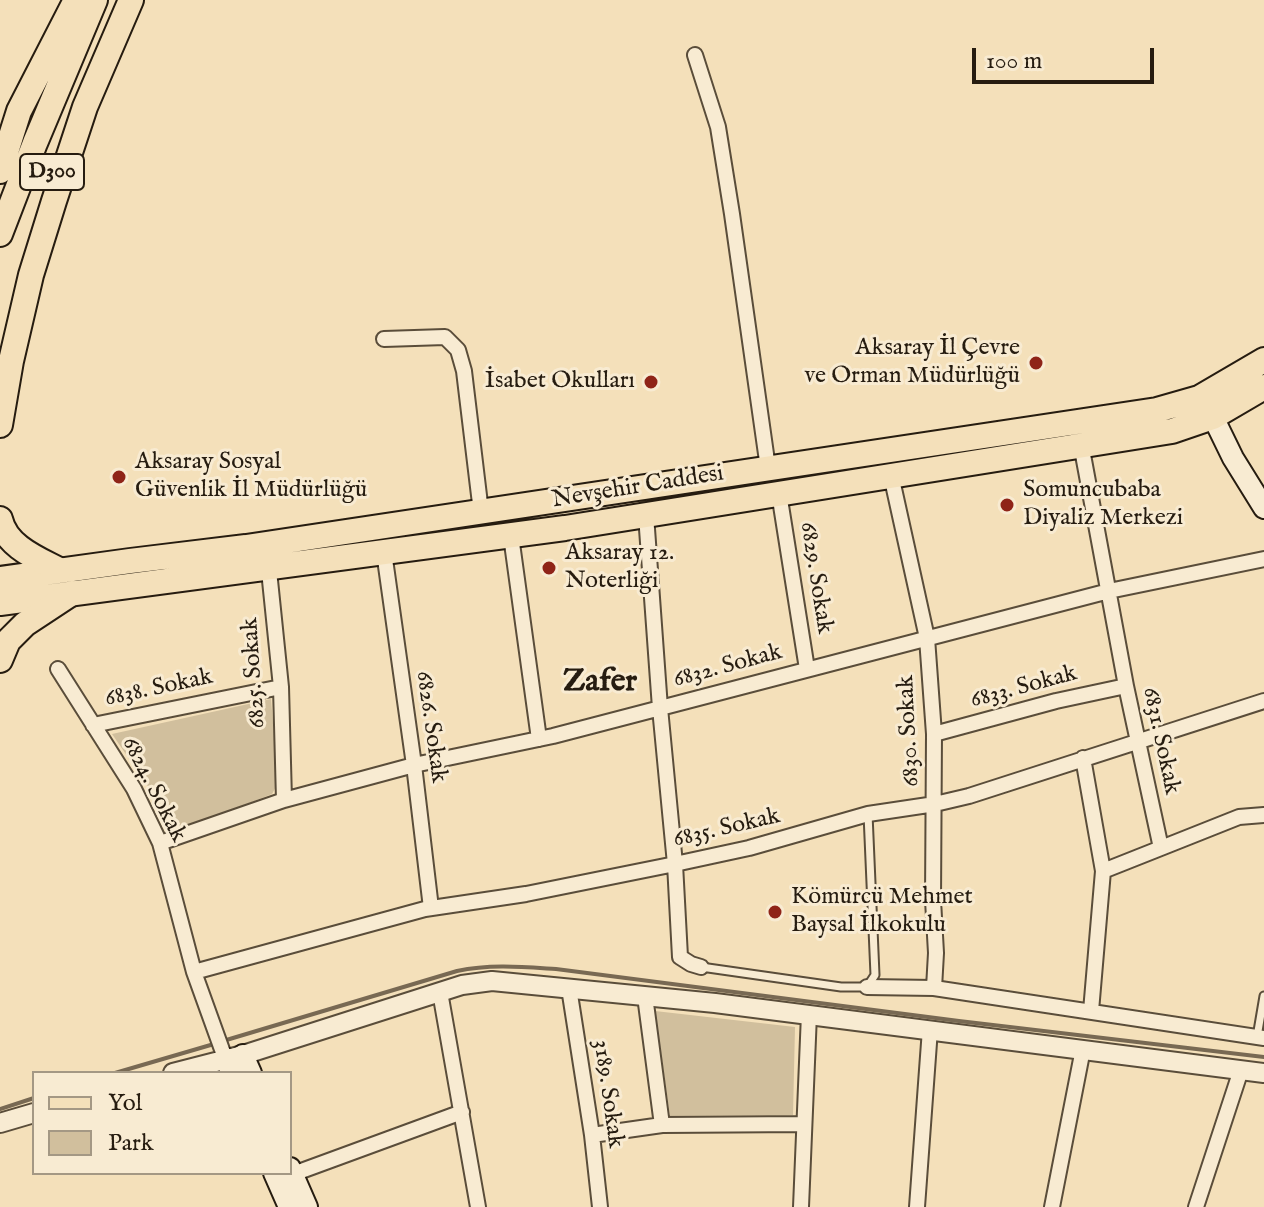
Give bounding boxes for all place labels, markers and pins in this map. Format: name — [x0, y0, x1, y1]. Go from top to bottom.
place label: Aksaray İl Çevre ve Orman Müdürlüğü — [804, 335, 1020, 391]
marker: Aksaray İl Çevre ve Orman Müdürlüğü — [1027, 354, 1045, 372]
place label: İsabet Okulları — [485, 368, 635, 396]
marker: İsabet Okulları — [642, 373, 660, 391]
place label: Aksaray Sosyal Güvenlik İl Müdürlüğü — [135, 449, 367, 505]
marker: Aksaray Sosyal Güvenlik İl Müdürlüğü — [110, 468, 128, 486]
place label: Somuncubaba Diyaliz Merkezi — [1023, 477, 1183, 533]
marker: Somuncubaba Diyaliz Merkezi — [998, 496, 1016, 514]
place label: Aksaray 12. Noterliği — [565, 540, 674, 596]
marker: Aksaray 12. Noterliği — [540, 559, 558, 577]
place label: Kömürcü Mehmet Baysal İlkokulu — [791, 884, 973, 940]
marker: Kömürcü Mehmet Baysal İlkokulu — [766, 903, 784, 921]

